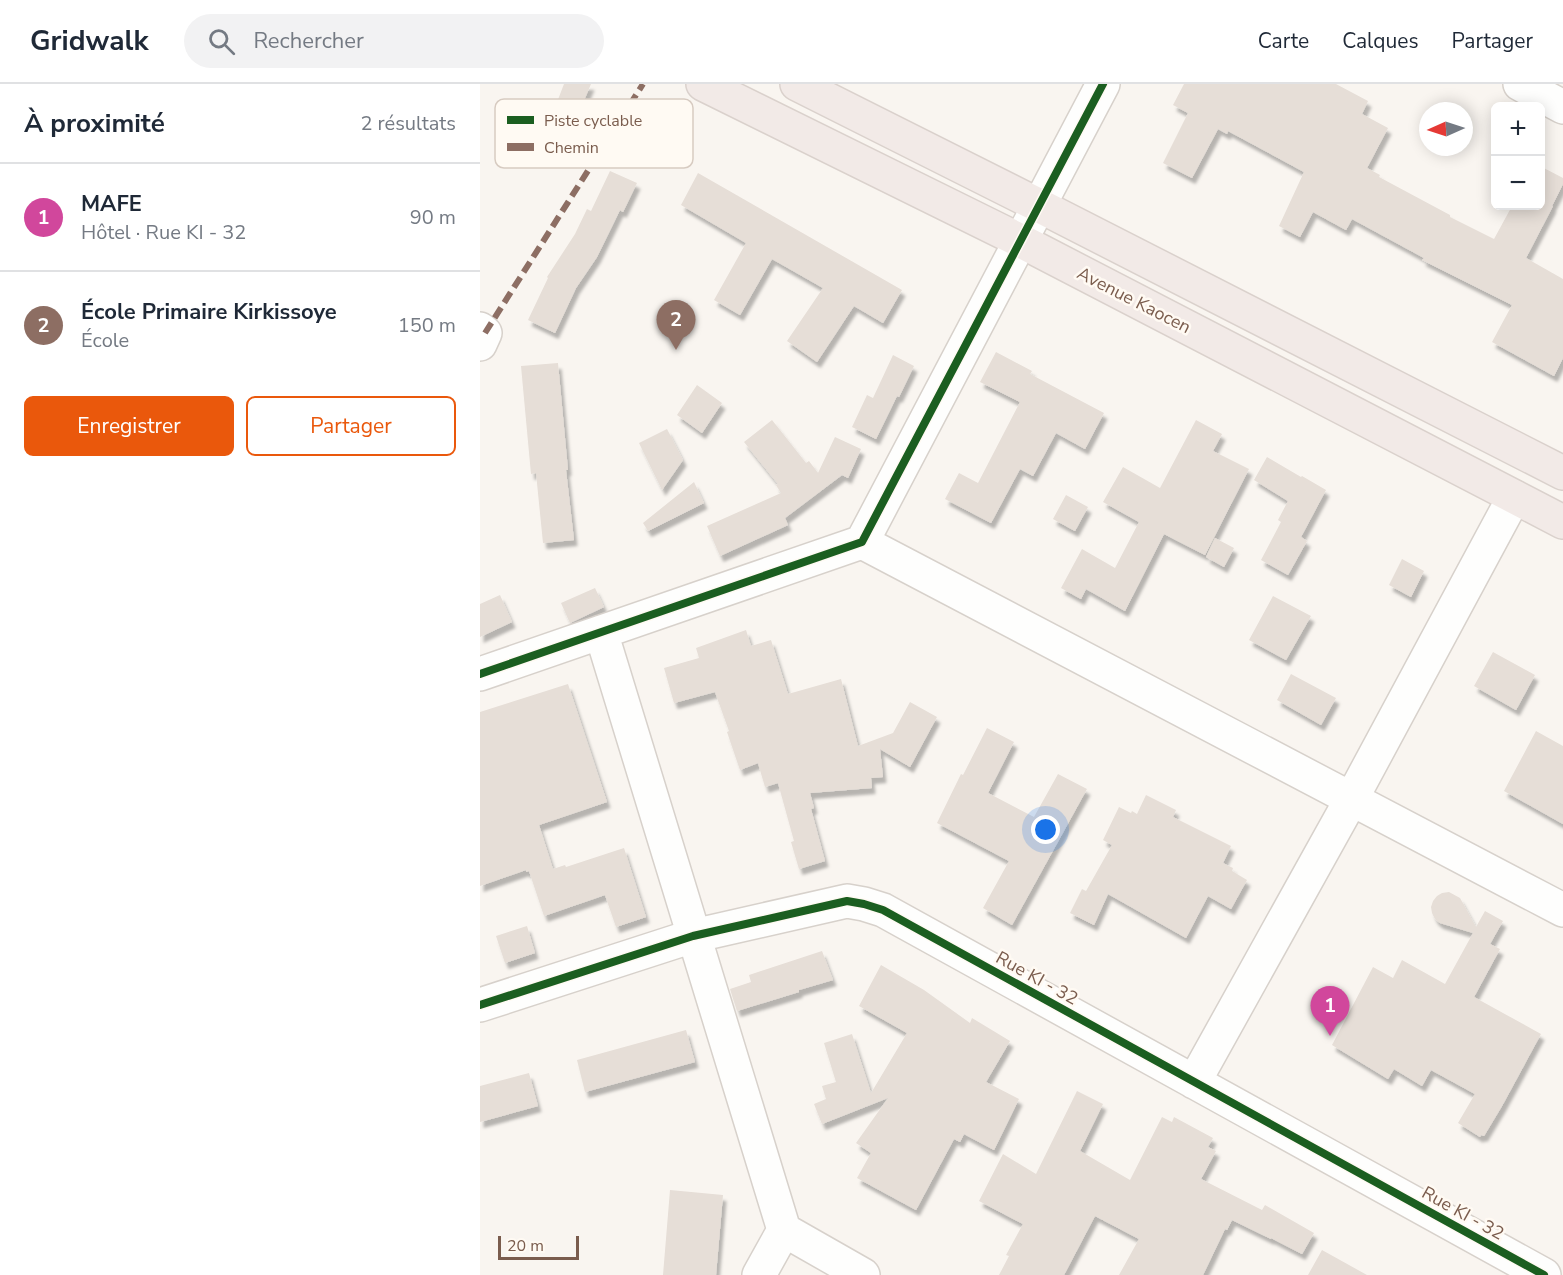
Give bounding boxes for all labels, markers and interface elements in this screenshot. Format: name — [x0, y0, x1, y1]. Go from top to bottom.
search box — [184, 14, 604, 68]
text: Gridwalk — [30, 22, 148, 60]
icon: search — [205, 25, 238, 58]
text: Rechercher — [253, 26, 364, 56]
text: Carte — [1258, 27, 1309, 55]
text: Calques — [1342, 27, 1419, 55]
text: Partager — [1452, 27, 1533, 55]
legend — [495, 99, 693, 168]
north arrow — [1419, 102, 1473, 156]
map controls — [1491, 102, 1545, 210]
button: + — [1491, 102, 1545, 156]
text: À proximité — [24, 106, 165, 141]
text: 2 résultats — [360, 110, 456, 137]
text: Piste cyclable — [544, 110, 642, 132]
text: Chemin — [544, 137, 599, 159]
button: − — [1491, 156, 1545, 210]
text: MAFE — [81, 189, 142, 219]
text: 1 — [38, 204, 50, 231]
text: 90 m — [410, 204, 456, 231]
text: Hôtel · Rue KI - 32 — [81, 219, 246, 246]
street label: Avenue Kaocen — [1073, 261, 1195, 339]
text: École Primaire Kirkissoye — [81, 297, 337, 327]
pin: 2 — [656, 300, 696, 350]
text: 2 — [38, 312, 50, 339]
text: 150 m — [398, 312, 456, 339]
text: École — [81, 327, 129, 354]
button: Enregistrer — [24, 396, 234, 456]
button: Partager — [246, 396, 456, 456]
your location — [1031, 815, 1060, 844]
street label: Rue KI - 32 — [992, 946, 1082, 1010]
pin: 1 — [1310, 986, 1350, 1036]
street label: Rue KI - 32 — [1418, 1181, 1508, 1245]
scale bar — [498, 1233, 579, 1260]
text: 20 m — [507, 1235, 544, 1257]

